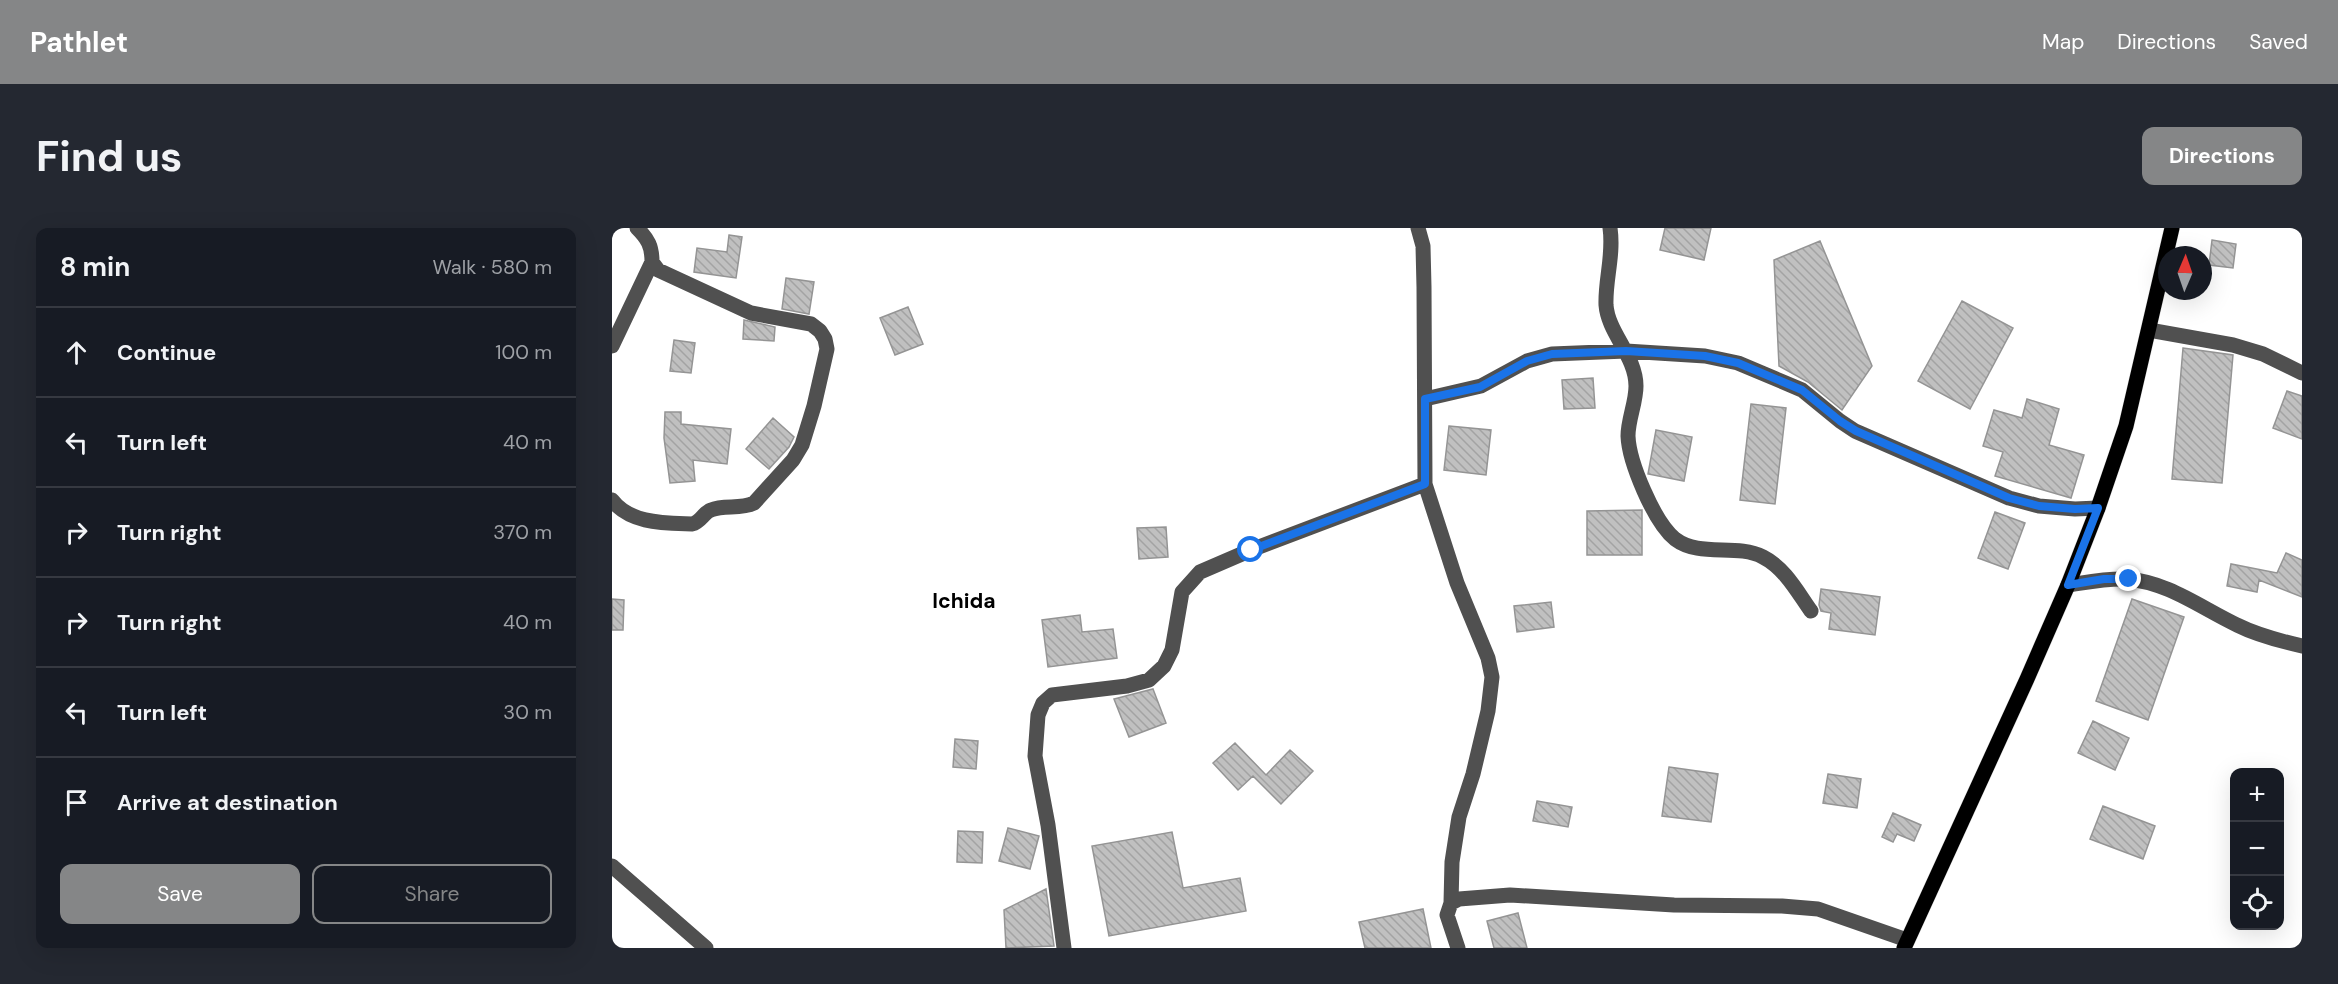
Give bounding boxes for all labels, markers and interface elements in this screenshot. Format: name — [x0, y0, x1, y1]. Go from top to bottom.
text: Pathlet — [30, 24, 128, 61]
text: Map — [2042, 28, 2084, 56]
text: Directions — [2117, 28, 2216, 56]
text: Saved — [2249, 28, 2308, 56]
button: Directions — [2142, 127, 2302, 185]
text: Find us — [36, 129, 182, 184]
north arrow — [2158, 246, 2212, 300]
text: 8 min — [60, 250, 130, 284]
text: Walk · 580 m — [432, 254, 552, 280]
icon: ahead — [60, 336, 93, 369]
text: Continue — [117, 338, 216, 367]
text: 100 m — [495, 339, 552, 365]
icon: left — [60, 426, 93, 459]
text: Turn left — [117, 428, 207, 457]
text: 40 m — [503, 429, 552, 455]
icon: right — [60, 516, 93, 549]
text: Turn right — [117, 518, 222, 547]
text: 370 m — [493, 519, 552, 545]
route start — [1237, 536, 1263, 562]
route end — [2115, 565, 2141, 591]
district label: Ichida — [932, 587, 996, 615]
icon: right — [60, 606, 93, 639]
text: Turn right — [117, 608, 222, 637]
text: 40 m — [503, 609, 552, 635]
icon: left — [60, 696, 93, 729]
text: Turn left — [117, 698, 207, 727]
text: 30 m — [503, 699, 552, 725]
map controls — [2230, 768, 2284, 930]
button: + — [2230, 768, 2284, 822]
icon: arrive — [60, 786, 93, 819]
text: Arrive at destination — [117, 788, 338, 817]
button: − — [2230, 822, 2284, 876]
button: Save — [60, 864, 300, 924]
button: Share — [312, 864, 552, 924]
button: locate — [2230, 876, 2284, 930]

